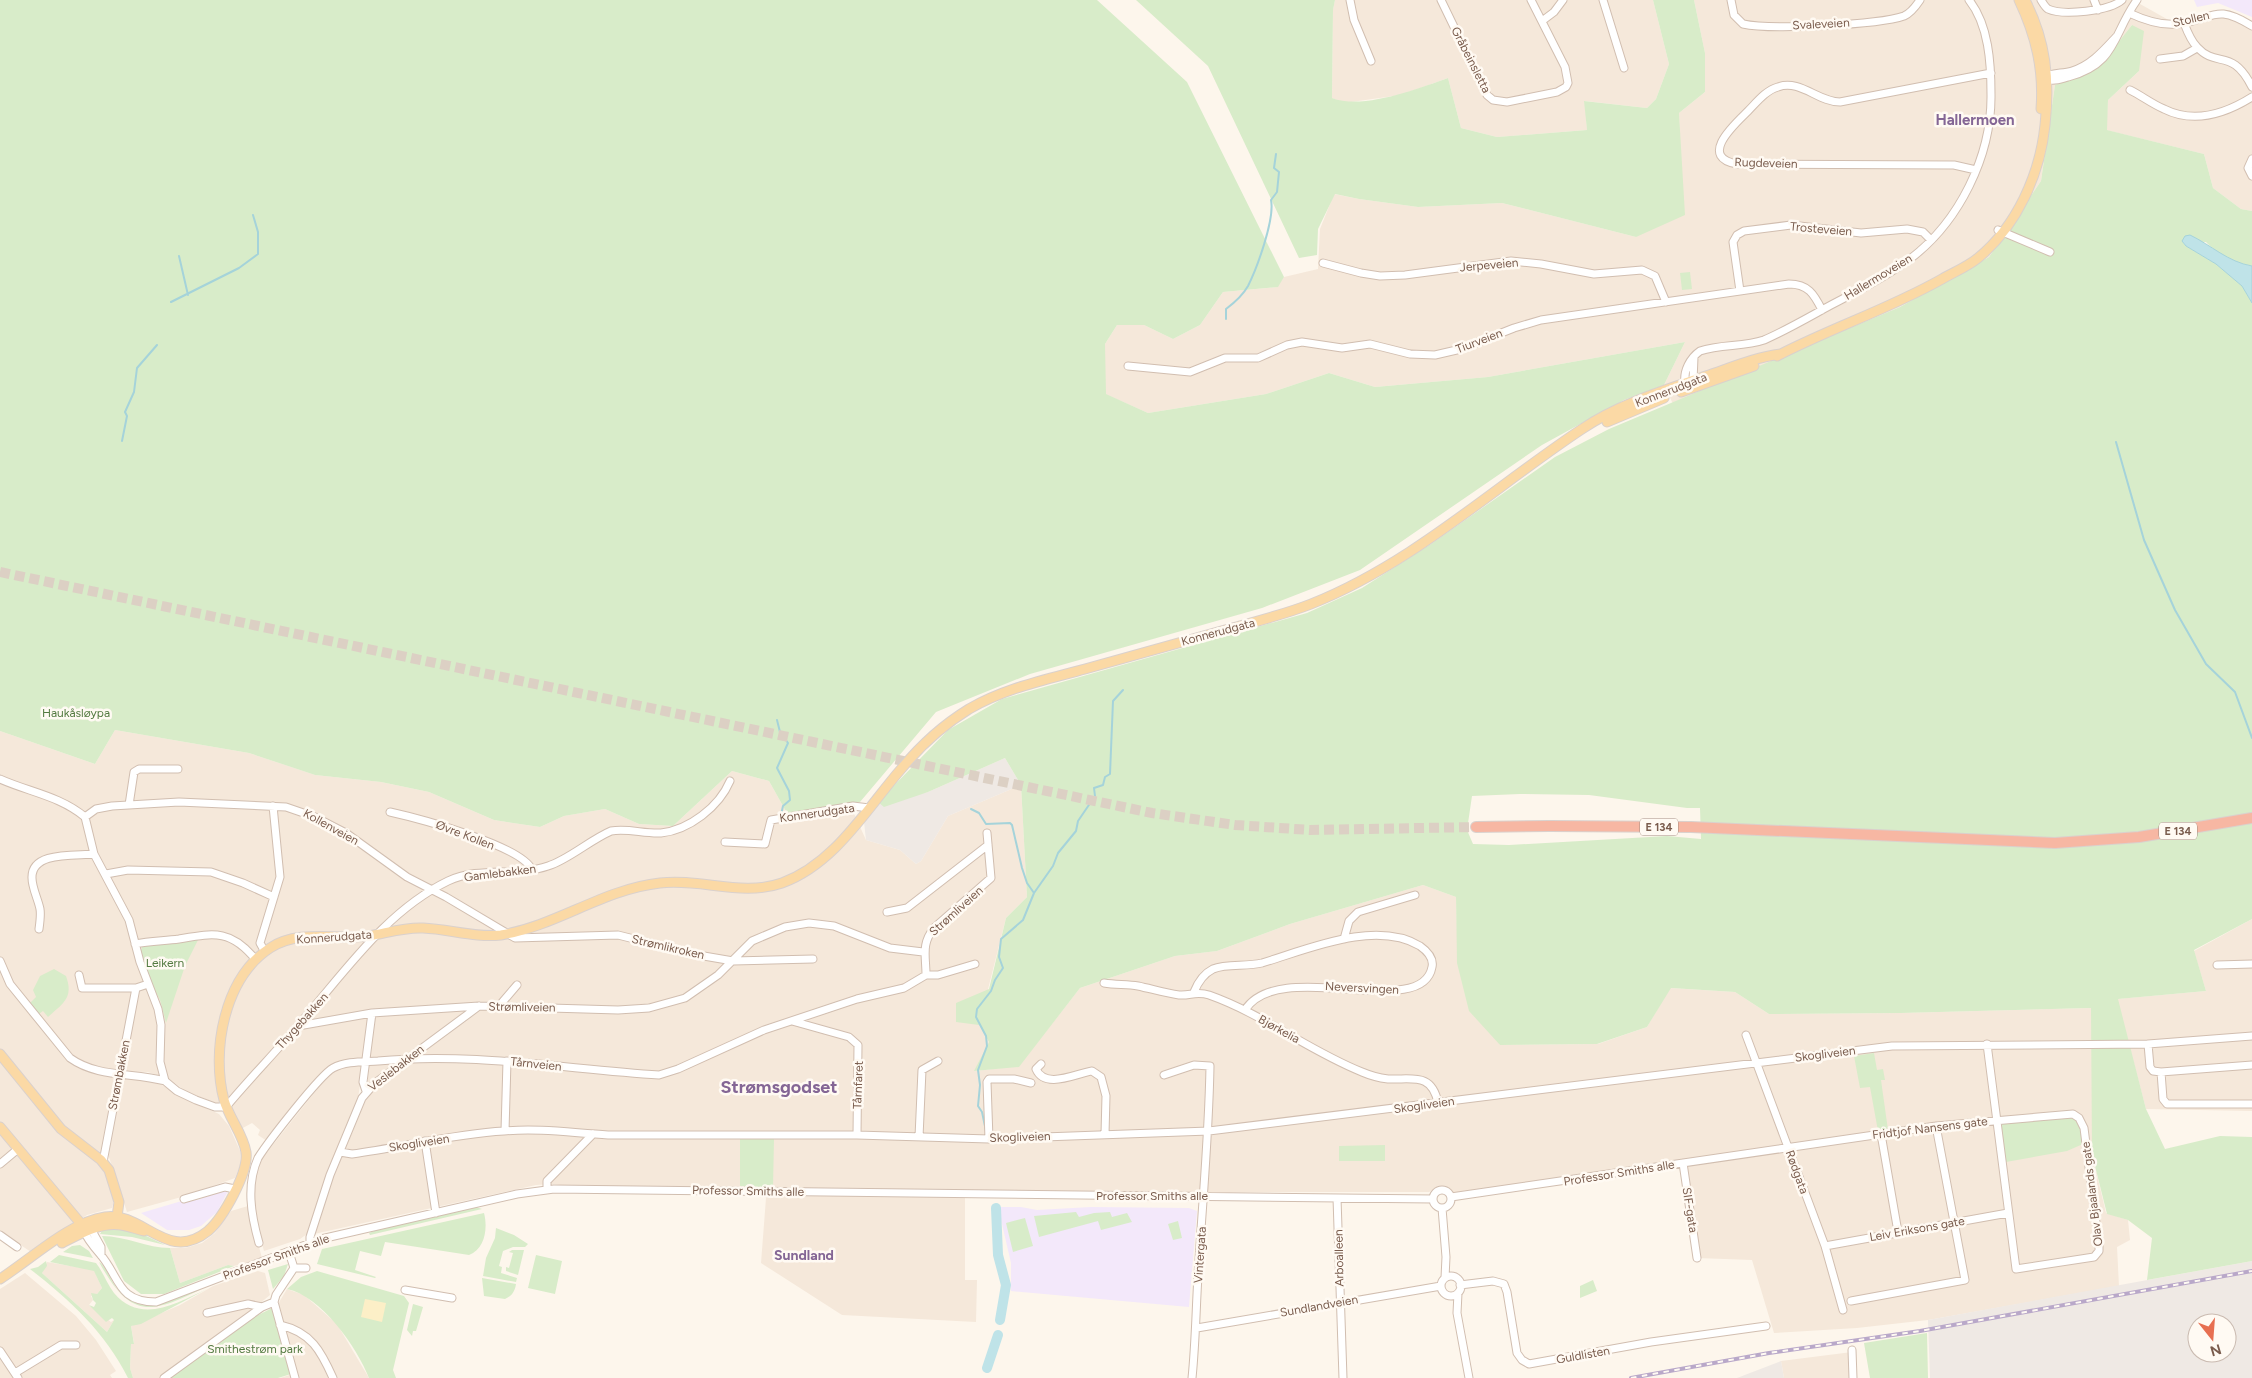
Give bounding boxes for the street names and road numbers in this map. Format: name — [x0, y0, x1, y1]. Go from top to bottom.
street label: Stollen — [2171, 8, 2211, 30]
street label: Svaleveien — [1792, 15, 1850, 32]
street label: Gråbeinsletta — [1448, 25, 1494, 95]
street label: Rugdeveien — [1734, 155, 1798, 171]
street label: Trosteveien — [1789, 219, 1853, 239]
street label: Hallermoveien — [1842, 251, 1915, 303]
street label: Jerpeveien — [1459, 255, 1519, 275]
street label: Tiurveien — [1454, 326, 1505, 356]
street label: Konnerudgata — [1633, 370, 1709, 410]
street label: Konnerudgata — [1180, 615, 1256, 649]
street label: Konnerudgata — [779, 801, 855, 825]
street label: Kollenveien — [301, 806, 361, 848]
street label: Øvre Kollen — [434, 817, 497, 853]
road number: E 134 — [1640, 819, 1678, 836]
road number: E 134 — [2159, 822, 2197, 839]
street label: Gamlebakken — [463, 862, 537, 884]
street label: Strømliveien — [926, 883, 986, 939]
street label: Konnerudgata — [296, 927, 372, 947]
street label: Strømlikroken — [630, 932, 706, 962]
street label: Neversvingen — [1325, 979, 1400, 997]
street label: Thygebakken — [273, 990, 331, 1052]
street label: Strømliveien — [488, 999, 556, 1015]
street label: Bjørkelia — [1256, 1012, 1302, 1046]
street label: Strømbakken — [105, 1039, 133, 1111]
street label: Veslebakken — [365, 1042, 427, 1094]
street label: Skogliveien — [1794, 1043, 1857, 1065]
street label: Tårnveien — [510, 1054, 563, 1074]
street label: Tårnfaret — [850, 1060, 866, 1109]
street label: Skogliveien — [1393, 1094, 1456, 1116]
street label: Fridtjof Nansens gate — [1872, 1114, 1989, 1142]
street label: Skogliveien — [989, 1129, 1051, 1145]
street label: Skogliveien — [388, 1131, 451, 1155]
street label: Olav Bjaalands gate — [2079, 1140, 2105, 1247]
street label: Rødgata — [1783, 1148, 1811, 1196]
street label: Professor Smiths alle — [1563, 1157, 1676, 1189]
street label: Professor Smiths alle — [692, 1183, 805, 1199]
street label: SIF-gata — [1679, 1186, 1701, 1234]
street label: Professor Smiths alle — [1096, 1189, 1209, 1203]
street label: Leiv Eriksons gate — [1868, 1214, 1966, 1244]
street label: Vintergata — [1191, 1226, 1209, 1284]
street label: Arboalleen — [1331, 1229, 1346, 1287]
street label: Professor Smiths alle — [221, 1231, 331, 1283]
street label: Sundlandveien — [1279, 1292, 1359, 1320]
street label: Guldlisten — [1555, 1343, 1611, 1367]

